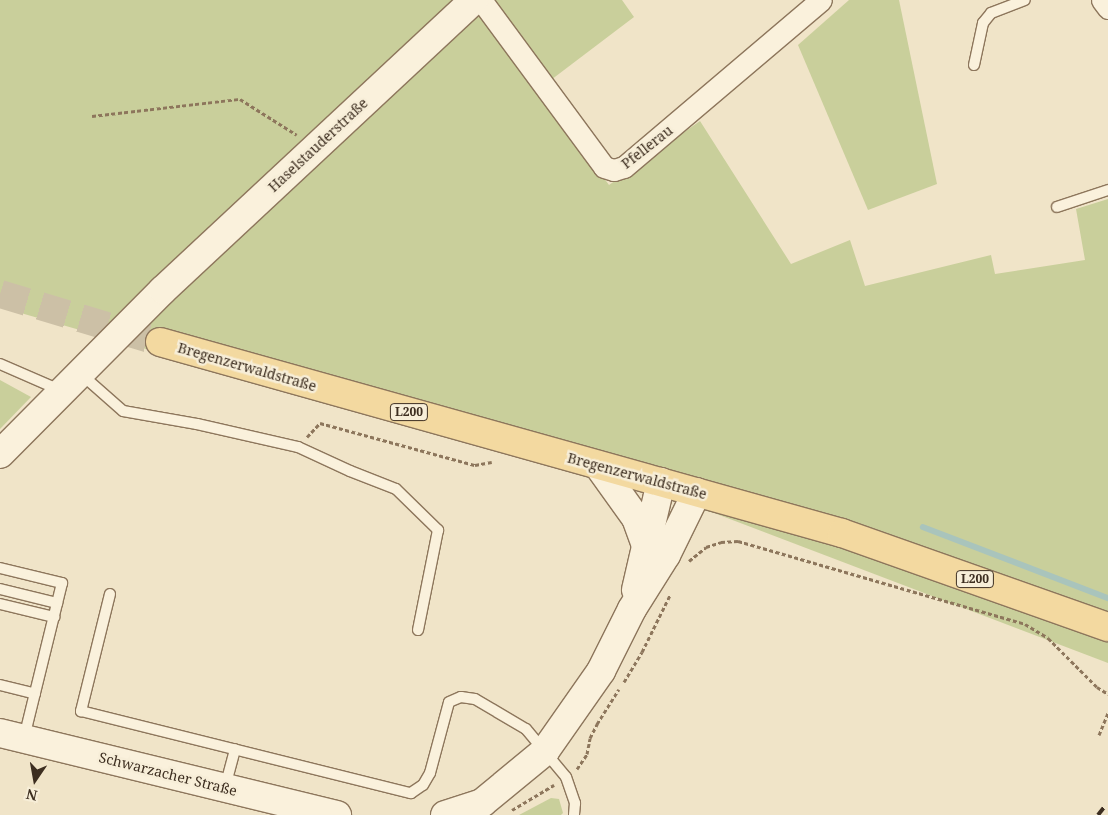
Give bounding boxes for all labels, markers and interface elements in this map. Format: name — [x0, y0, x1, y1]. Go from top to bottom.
street label: Haselstauderstraße — [265, 95, 371, 195]
street label: Pfellerau — [618, 122, 676, 172]
street label: Bregenzerwaldstraße — [176, 339, 318, 395]
road number: L200 — [389, 402, 429, 422]
street label: Bregenzerwaldstraße — [566, 449, 708, 503]
road number: L200 — [955, 570, 995, 588]
street label: Schwarzacher Straße — [97, 749, 239, 799]
north arrow — [10, 755, 60, 805]
text: N — [24, 785, 39, 806]

